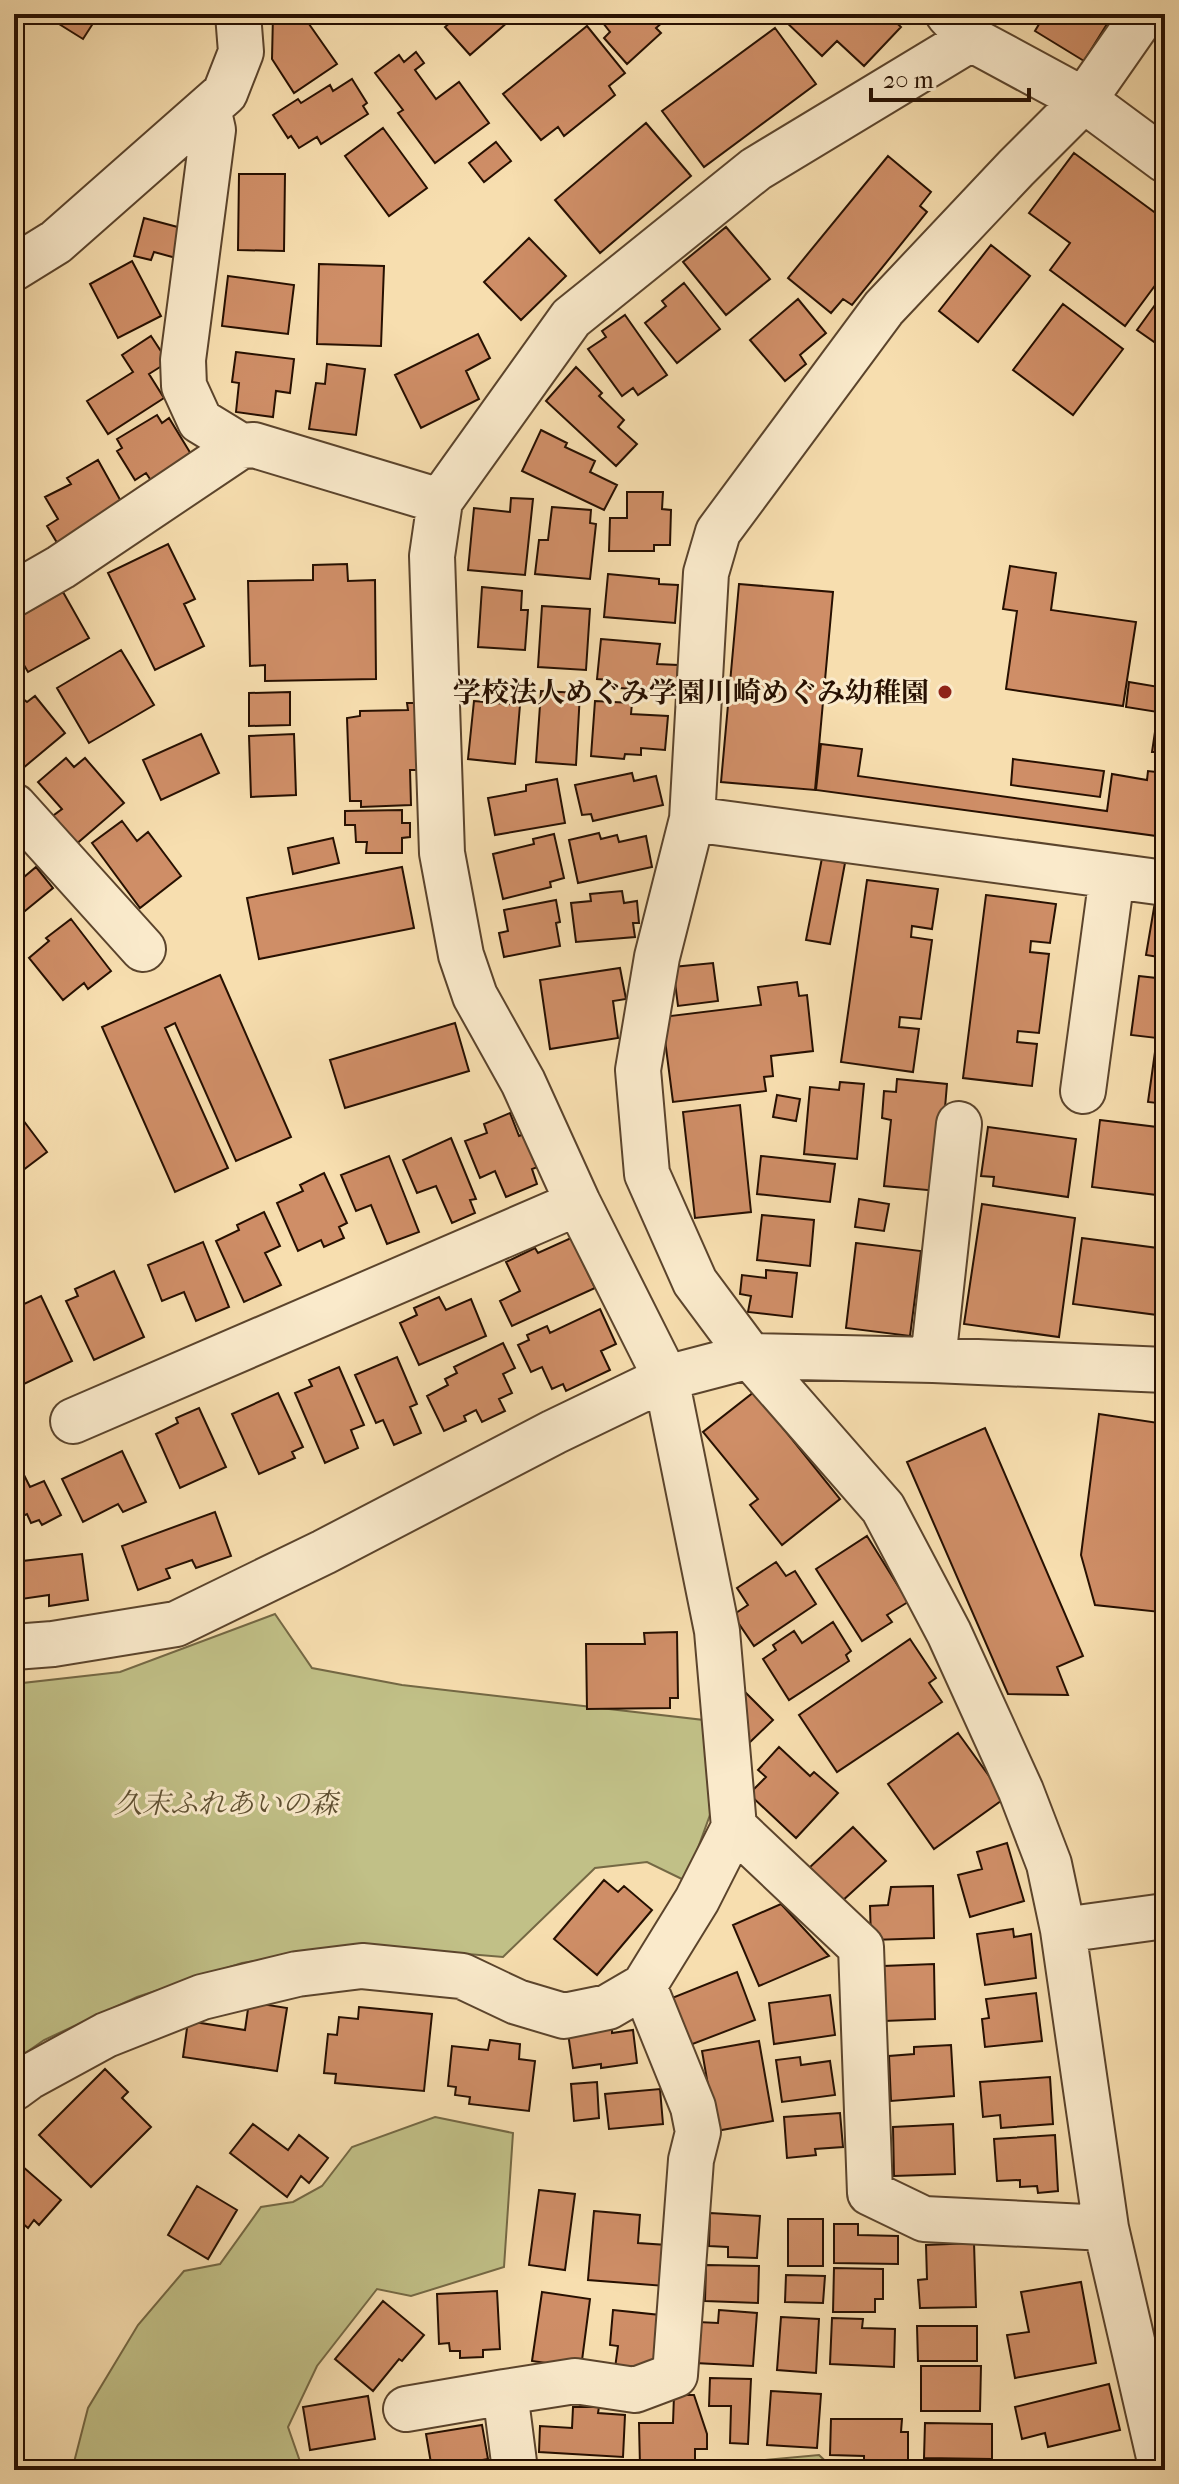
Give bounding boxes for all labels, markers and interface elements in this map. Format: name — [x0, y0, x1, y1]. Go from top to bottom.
scale bar — [871, 52, 1029, 102]
text: 20 m — [883, 66, 934, 94]
place label: 学校法人めぐみ学園川崎めぐみ幼稚園 — [453, 676, 929, 709]
marker: 学校法人めぐみ学園川崎めぐみ幼稚園 — [936, 683, 954, 701]
park label: 久末ふれあいの森 — [114, 1787, 341, 1820]

